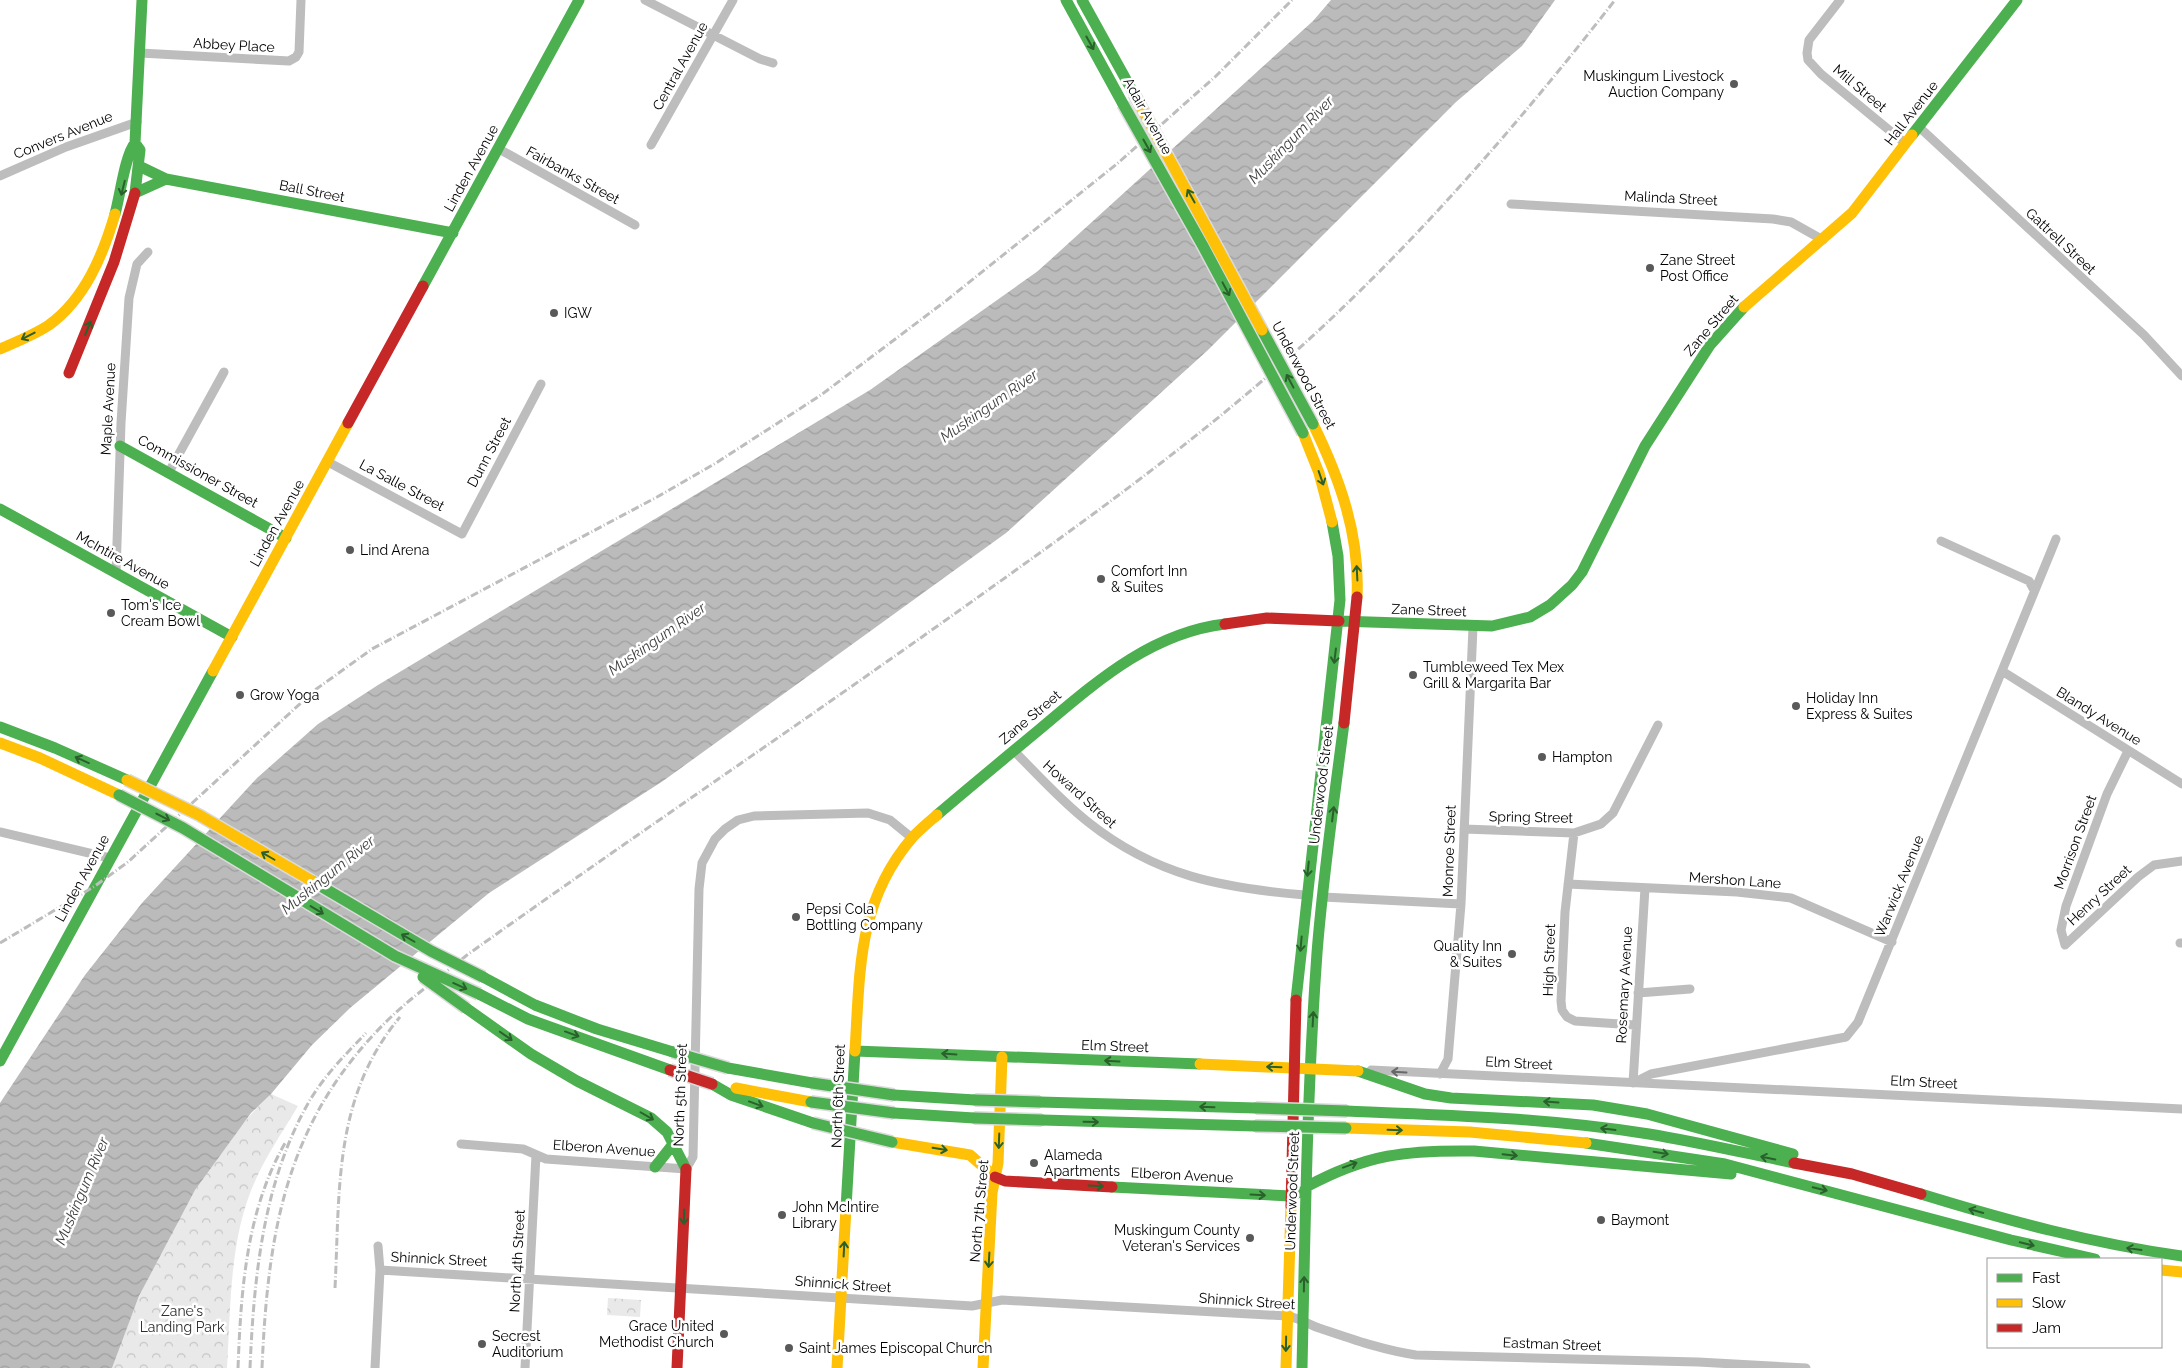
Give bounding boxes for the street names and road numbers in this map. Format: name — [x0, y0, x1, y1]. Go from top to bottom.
street label: Central Avenue — [649, 19, 711, 113]
street label: Abbey Place — [193, 35, 275, 55]
street label: Mill Street — [1830, 61, 1890, 115]
street label: Adair Avenue — [1120, 75, 1176, 157]
street label: Hall Avenue — [1881, 78, 1941, 148]
street label: Convers Avenue — [11, 108, 115, 162]
street label: Linden Avenue — [441, 122, 501, 214]
street label: Fairbanks Street — [524, 143, 623, 207]
street label: Ball Street — [278, 177, 346, 205]
street label: Malinda Street — [1624, 188, 1718, 208]
street label: Gattrell Street — [2023, 205, 2099, 278]
street label: Zane Street — [1681, 291, 1741, 359]
street label: Underwood Street — [1269, 319, 1339, 432]
street label: Maple Avenue — [98, 362, 118, 456]
street label: Dunn Street — [464, 414, 514, 490]
street label: Commissioner Street — [135, 431, 261, 511]
street label: La Salle Street — [357, 456, 447, 514]
street label: Linden Avenue — [247, 477, 307, 569]
street label: McIntire Avenue — [73, 528, 173, 592]
street label: Zane Street — [1391, 601, 1467, 619]
street label: Blandy Avenue — [2054, 683, 2144, 749]
street label: Zane Street — [996, 687, 1064, 747]
street label: Underwood Street — [1306, 724, 1336, 845]
street label: Howard Street — [1040, 757, 1120, 831]
street label: Morrison Street — [2051, 792, 2100, 891]
street label: Monroe Street — [1439, 804, 1459, 897]
street label: Spring Street — [1489, 808, 1574, 826]
street label: Linden Avenue — [52, 832, 112, 924]
street label: Warwick Avenue — [1871, 833, 1927, 939]
street label: Henry Street — [2064, 861, 2134, 929]
street label: Mershon Lane — [1688, 869, 1782, 891]
street label: High Street — [1540, 923, 1558, 997]
street label: Rosemary Avenue — [1613, 926, 1635, 1044]
street label: Elm Street — [1081, 1037, 1149, 1055]
street label: North 5th Street — [670, 1043, 690, 1147]
street label: North 6th Street — [828, 1043, 848, 1148]
street label: Elm Street — [1485, 1053, 1553, 1073]
street label: Elm Street — [1890, 1072, 1958, 1092]
street label: Underwood Street — [1282, 1131, 1302, 1251]
street label: Elberon Avenue — [552, 1136, 656, 1160]
street label: North 7th Street — [967, 1159, 991, 1263]
street label: Elberon Avenue — [1130, 1164, 1234, 1186]
street label: North 4th Street — [506, 1209, 528, 1313]
street label: Shinnick Street — [390, 1248, 488, 1270]
street label: Shinnick Street — [794, 1273, 892, 1295]
street label: Shinnick Street — [1198, 1290, 1296, 1312]
street label: Eastman Street — [1502, 1334, 1602, 1354]

